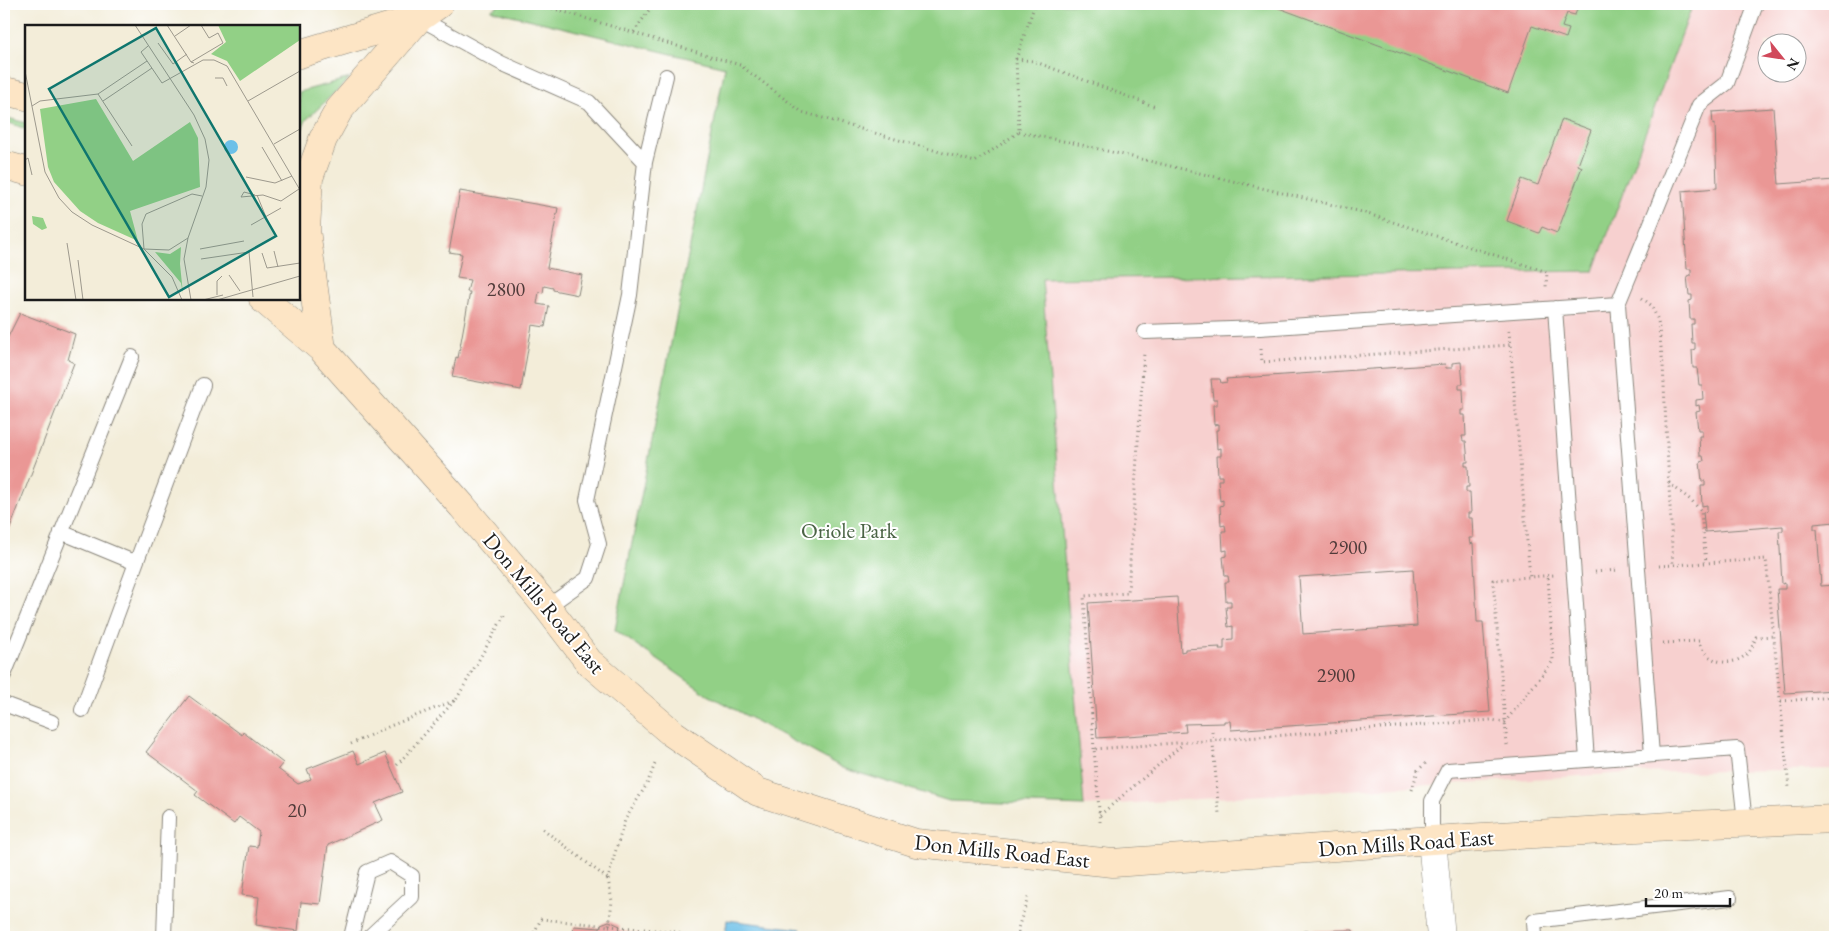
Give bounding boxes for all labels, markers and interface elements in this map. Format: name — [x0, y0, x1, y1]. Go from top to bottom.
inset map — [25, 25, 300, 300]
north arrow — [1756, 32, 1806, 82]
text: N — [1782, 55, 1804, 74]
house number: 2800 — [487, 276, 526, 302]
park label: Oriole Park — [801, 516, 898, 545]
street label: Don Mills Road East — [476, 526, 612, 680]
house number: 2900 — [1329, 534, 1368, 560]
house number: 2900 — [1317, 662, 1356, 688]
house number: 20 — [287, 797, 307, 823]
street label: Don Mills Road East — [1317, 822, 1495, 864]
street label: Don Mills Road East — [913, 827, 1091, 875]
scale bar — [1646, 876, 1730, 908]
text: 20 m — [1654, 883, 1683, 902]

